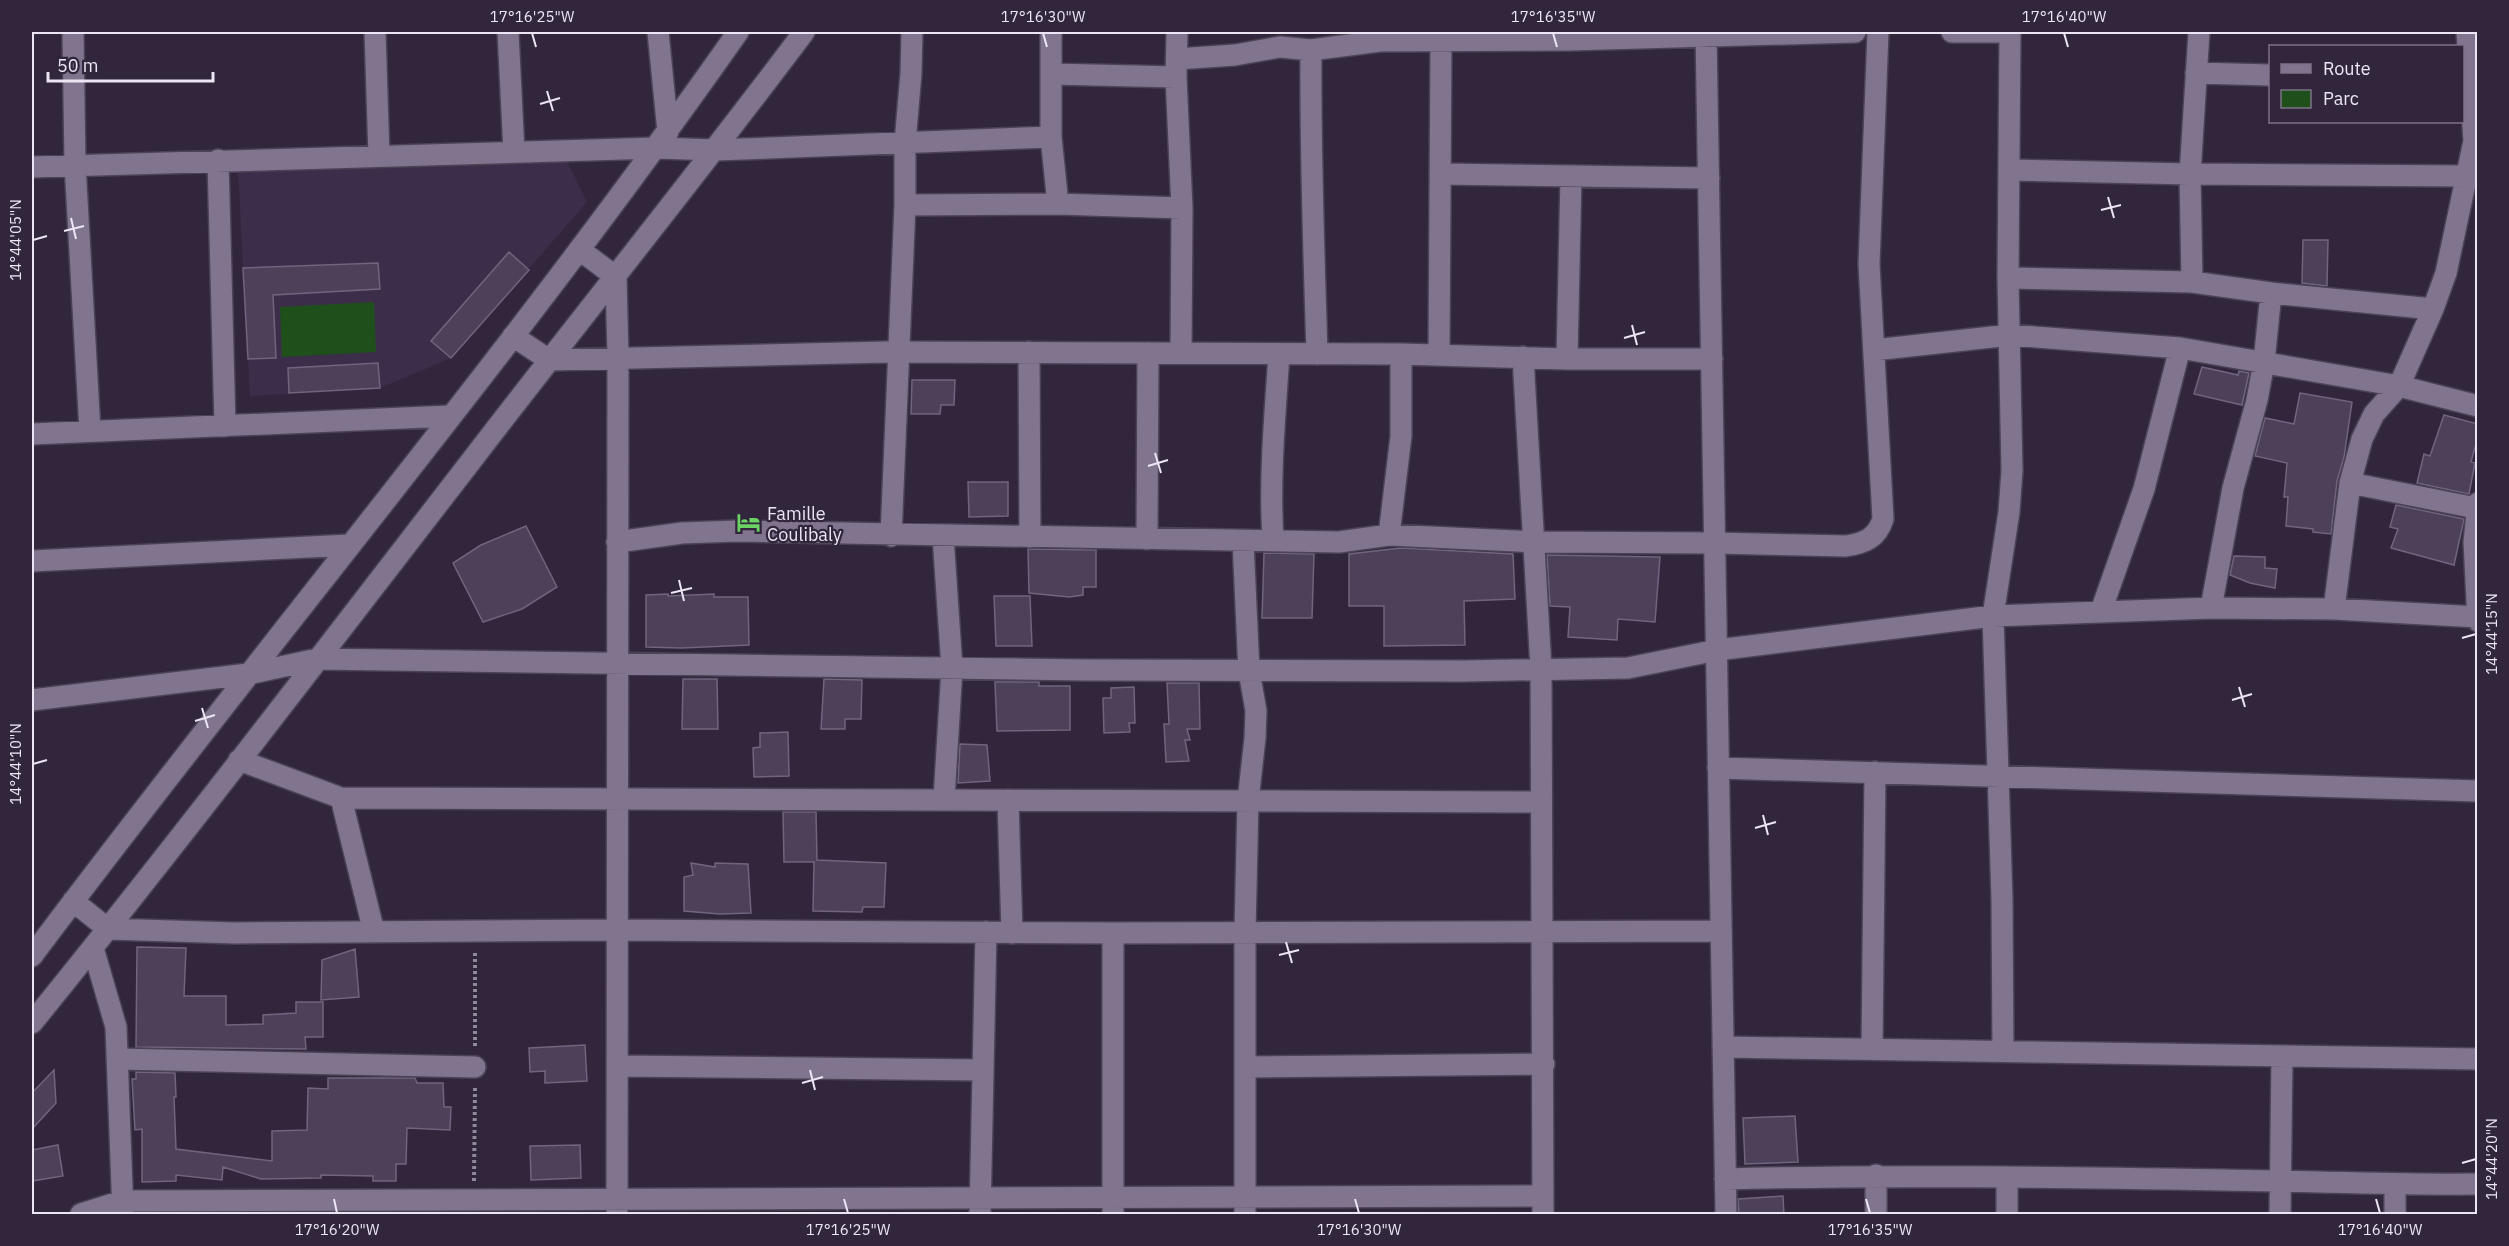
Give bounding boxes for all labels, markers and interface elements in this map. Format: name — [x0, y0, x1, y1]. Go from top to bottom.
text: 17°16'25"W — [490, 7, 575, 26]
text: 17°16'30"W — [1001, 7, 1086, 26]
text: 17°16'35"W — [1511, 7, 1596, 26]
text: 17°16'40"W — [2022, 7, 2107, 26]
scale bar — [48, 45, 213, 83]
legend — [2269, 45, 2464, 123]
text: 50 m — [57, 54, 99, 77]
text: Route — [2323, 57, 2371, 80]
text: Parc — [2323, 87, 2359, 110]
text: 14°44'05"N — [6, 199, 25, 281]
place label: Famille Coulibaly — [767, 502, 842, 546]
hotel icon: Famille Coulibaly — [736, 510, 762, 536]
text: 14°44'15"N — [2482, 593, 2501, 675]
text: 14°44'10"N — [6, 723, 25, 805]
text: 14°44'20"N — [2482, 1118, 2501, 1200]
text: 17°16'20"W — [295, 1220, 380, 1239]
text: 17°16'25"W — [806, 1220, 891, 1239]
text: 17°16'30"W — [1317, 1220, 1402, 1239]
text: 17°16'35"W — [1828, 1220, 1913, 1239]
text: 17°16'40"W — [2338, 1220, 2423, 1239]

